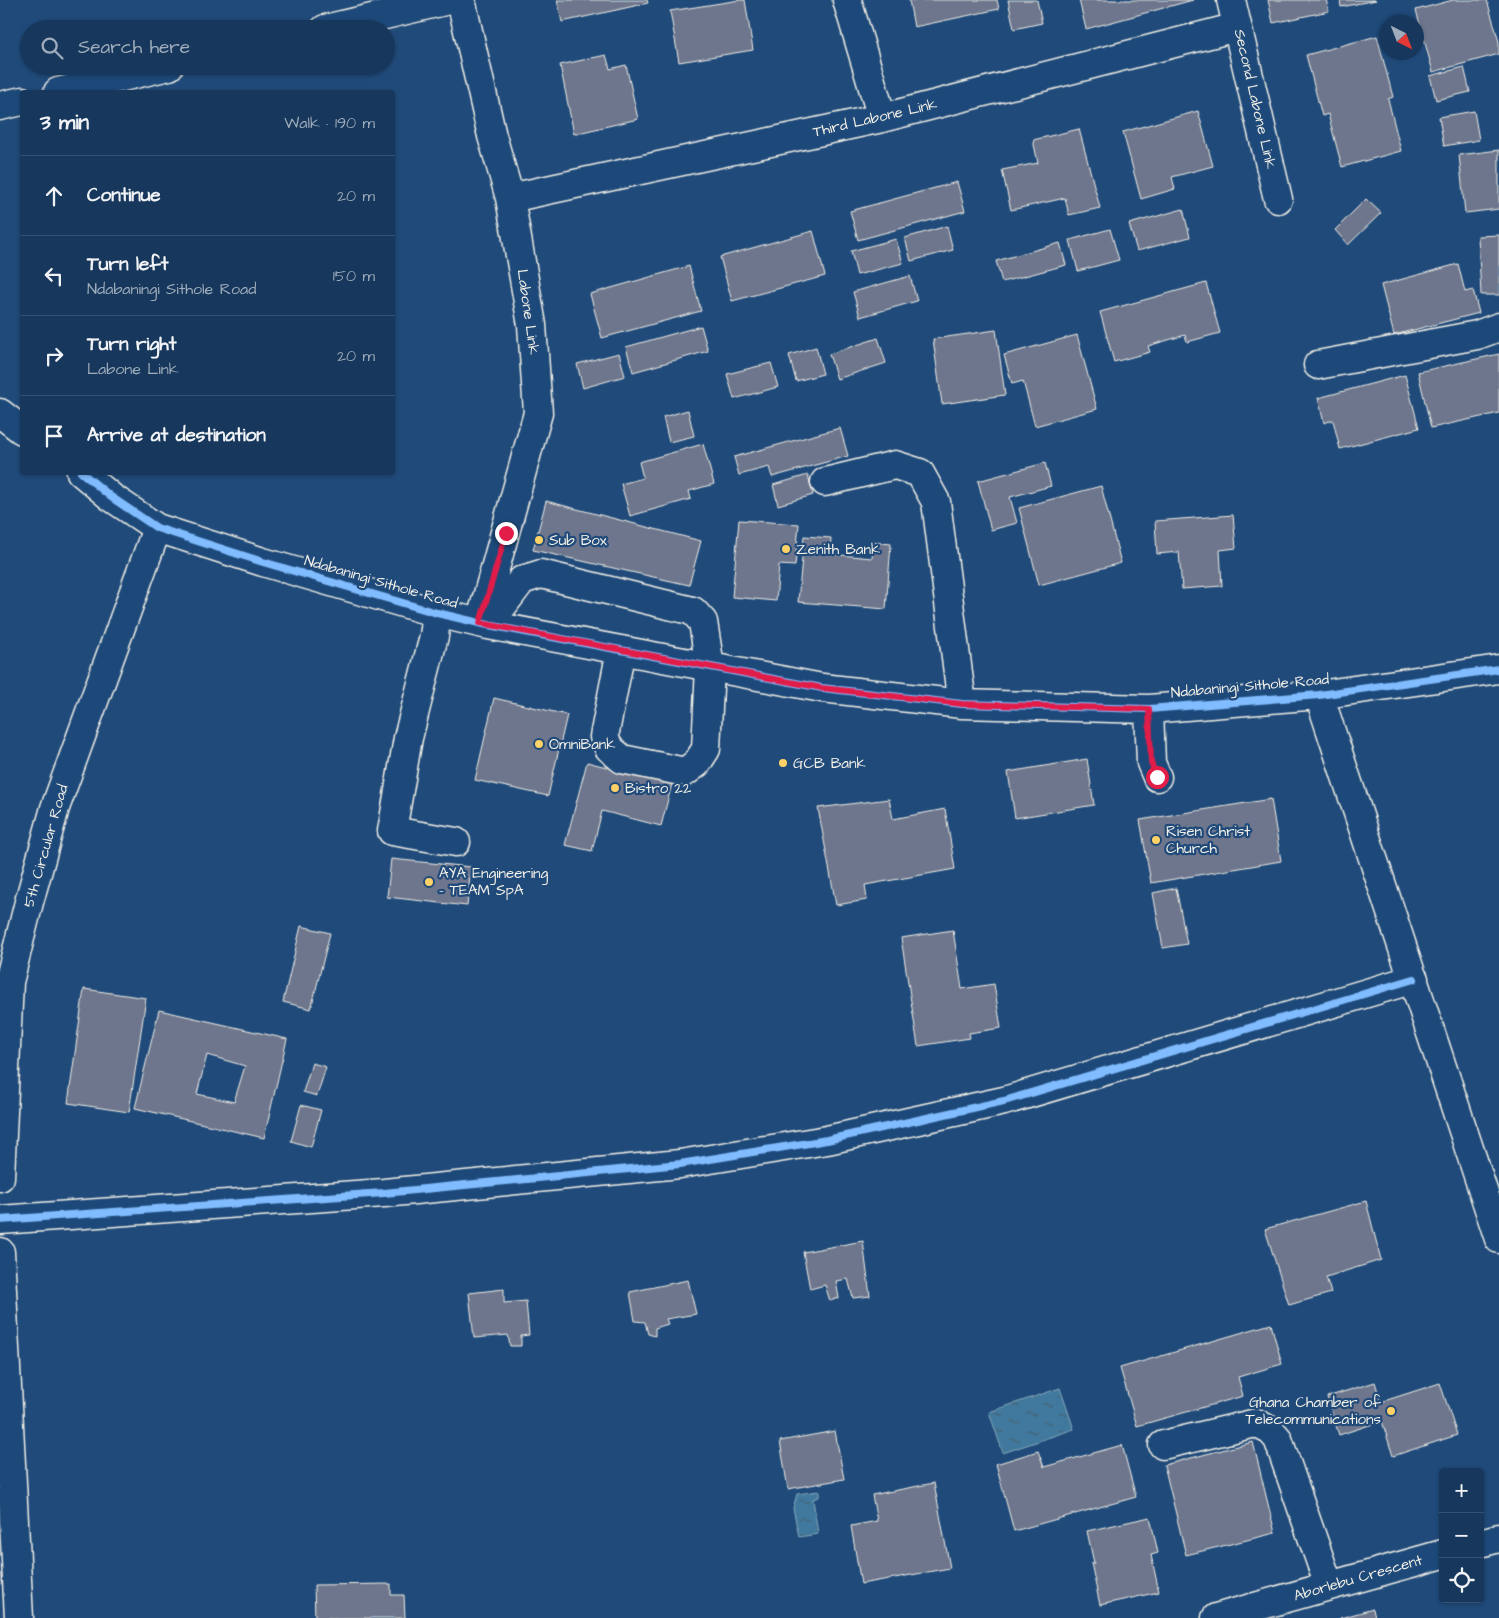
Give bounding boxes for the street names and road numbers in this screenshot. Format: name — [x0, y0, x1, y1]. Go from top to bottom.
street label: Second Labone Link — [1229, 27, 1281, 171]
street label: Third Labone Link — [811, 93, 939, 143]
street label: Labone Link — [512, 268, 544, 356]
street label: Ndabaningi Sithole Road — [301, 550, 461, 615]
street label: Ndabaningi Sithole Road — [1170, 669, 1330, 704]
street label: 5th Circular Road — [18, 782, 74, 910]
street label: Aborlebu Crescent — [1291, 1550, 1425, 1606]

